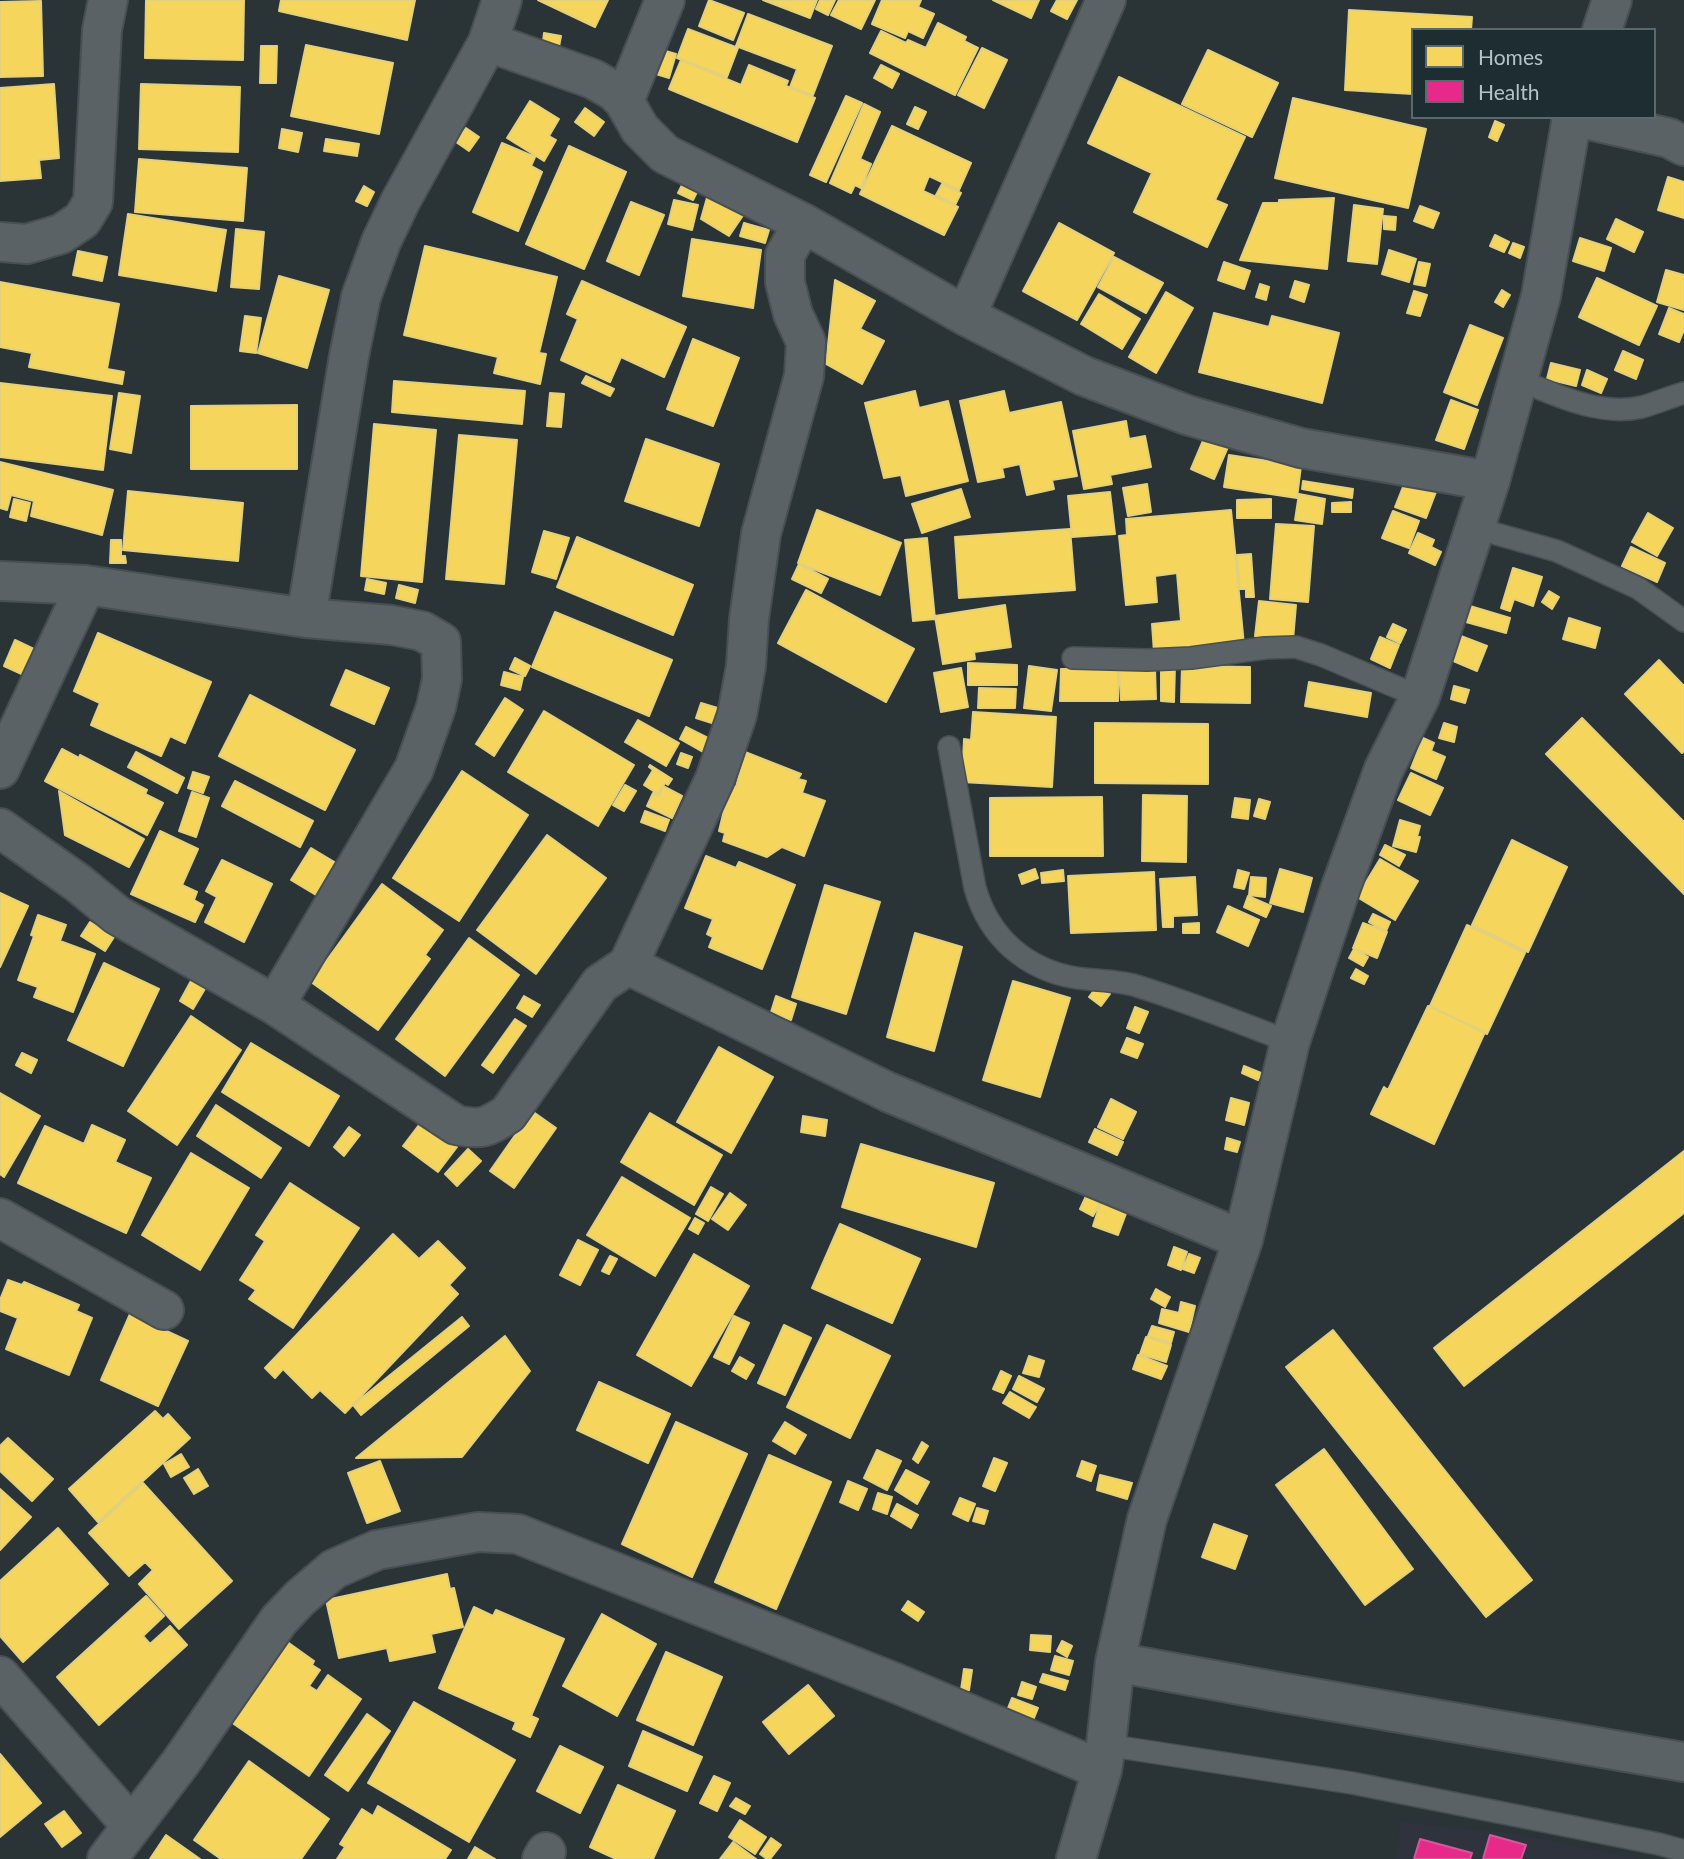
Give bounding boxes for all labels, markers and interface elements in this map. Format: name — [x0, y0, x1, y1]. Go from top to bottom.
legend — [1411, 28, 1656, 119]
text: Homes — [1478, 44, 1543, 69]
text: Health — [1478, 79, 1539, 104]

